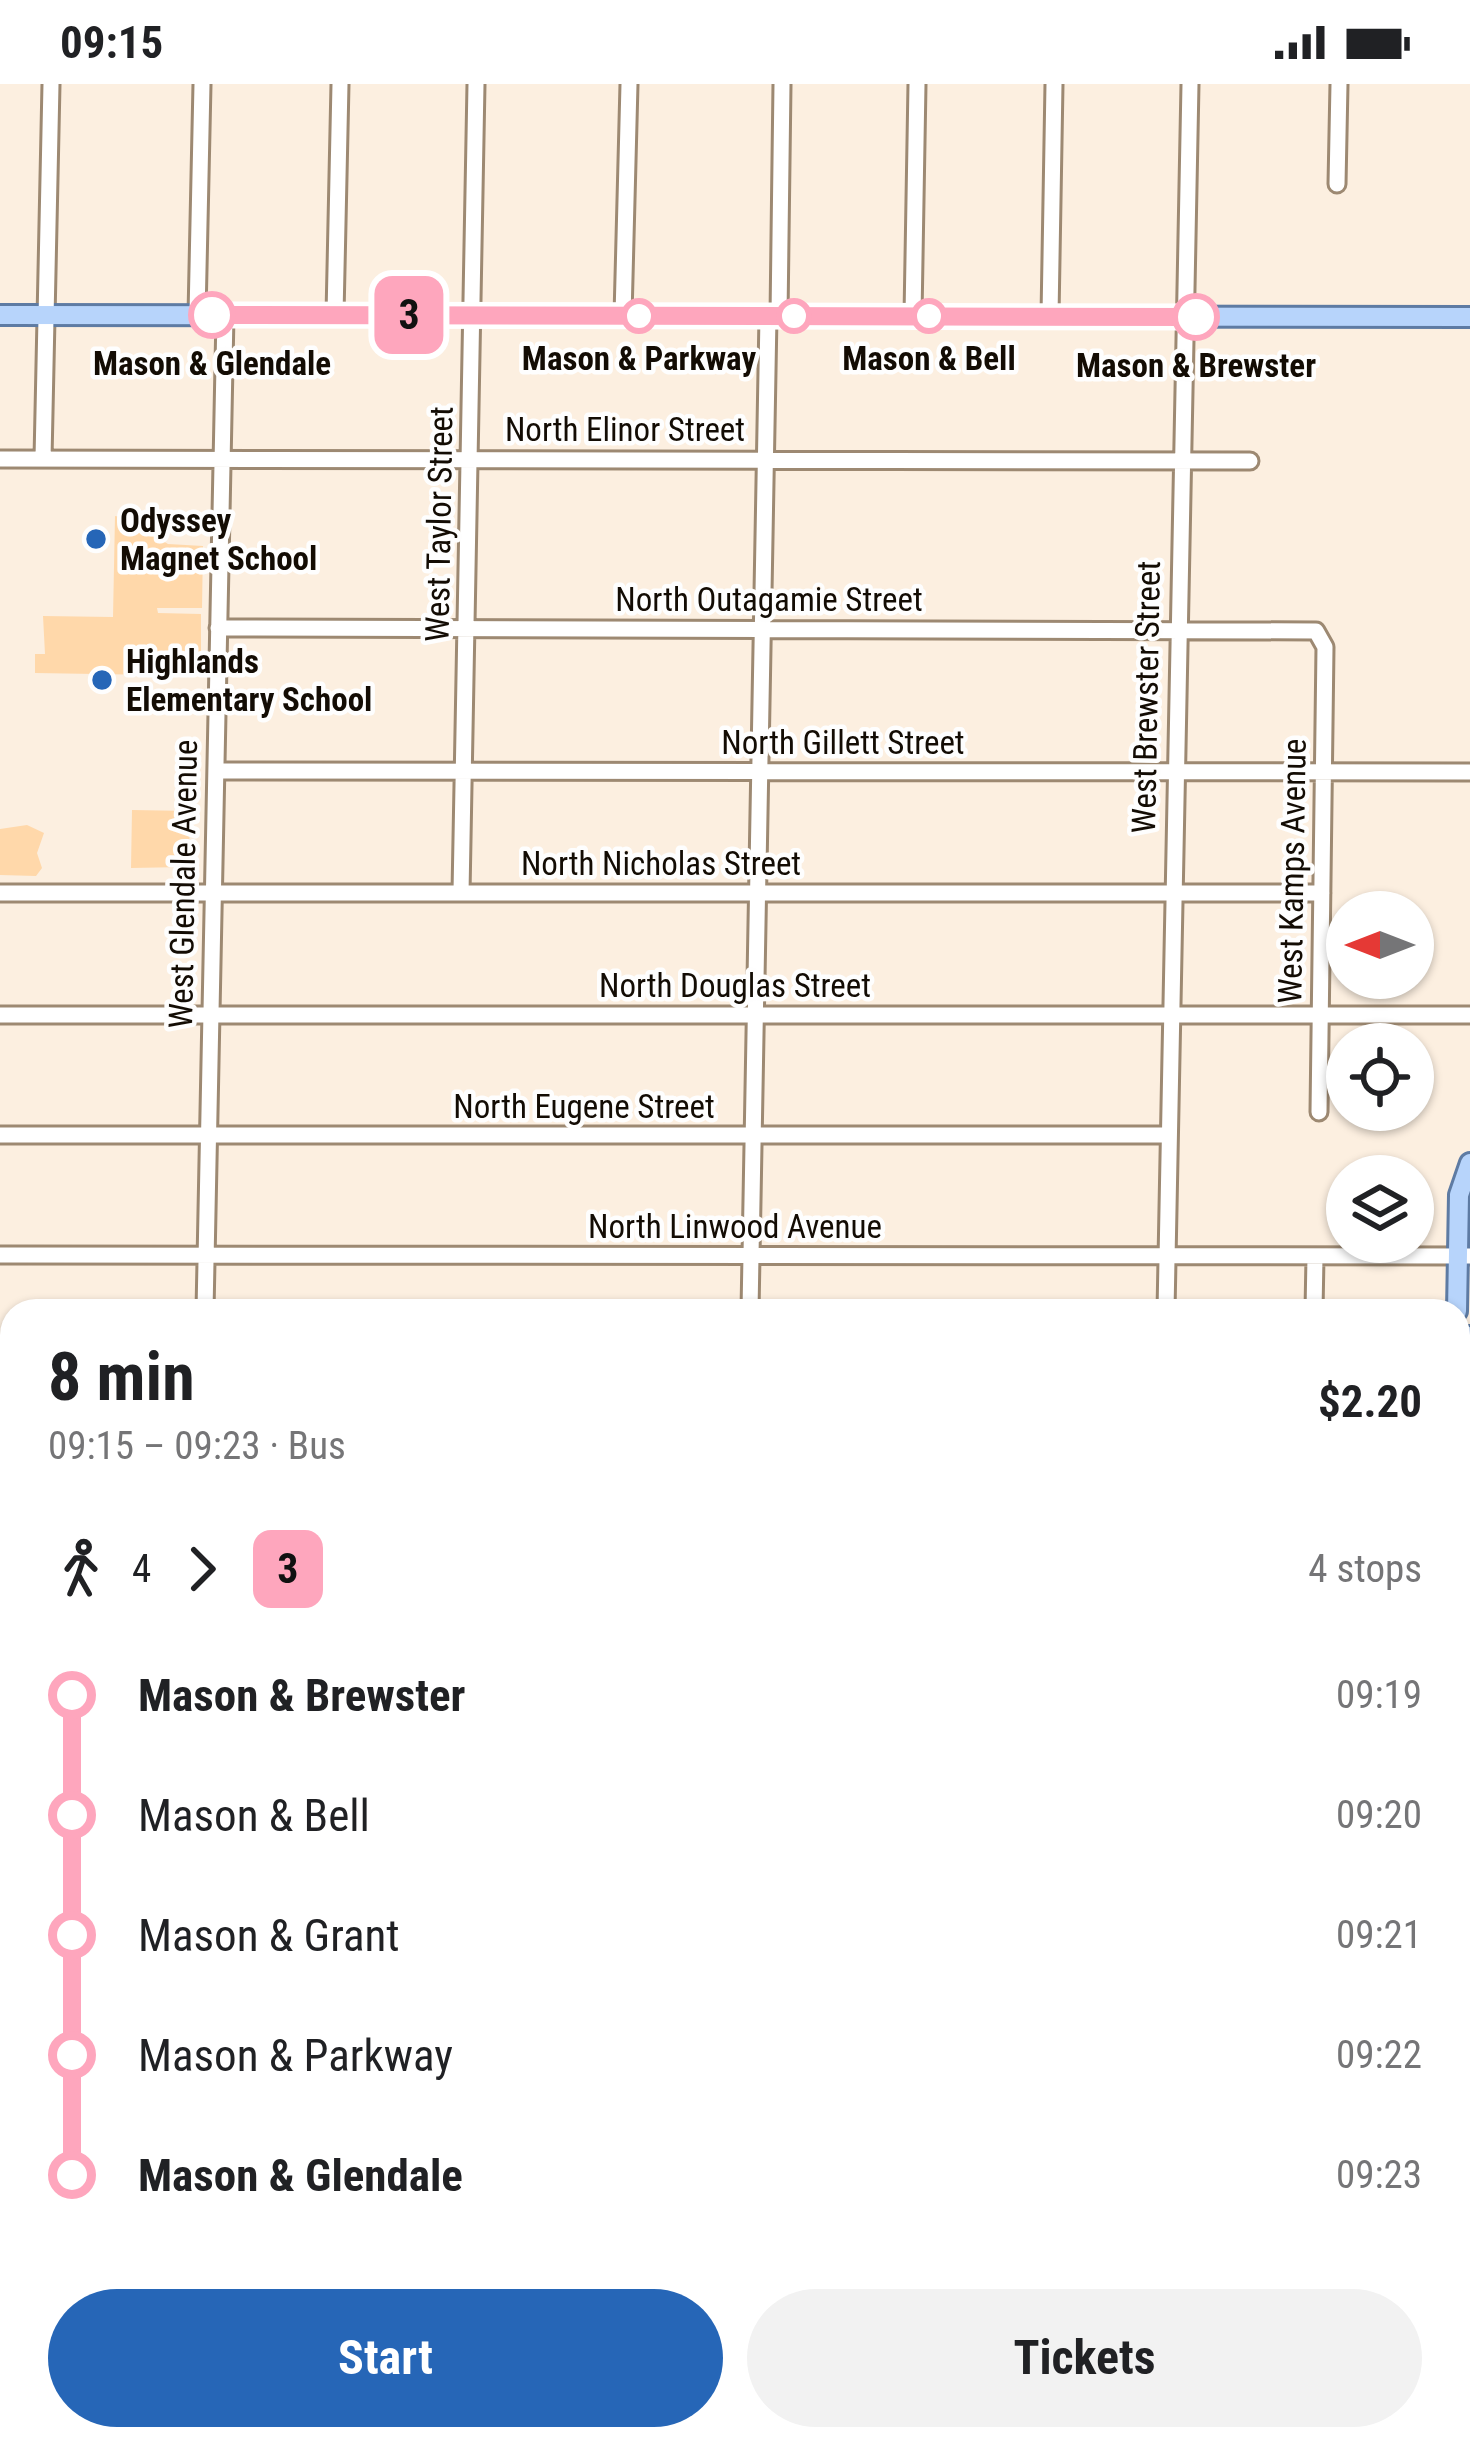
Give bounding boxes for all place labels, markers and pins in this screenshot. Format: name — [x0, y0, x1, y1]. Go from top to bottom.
marker: Mason & Glendale — [190, 293, 234, 337]
marker: Mason & Brewster — [1174, 295, 1218, 339]
marker: Mason & Parkway — [623, 300, 655, 332]
unlabelled marker — [778, 300, 810, 332]
marker: Mason & Bell — [913, 300, 945, 332]
place label: Mason & Parkway — [522, 339, 756, 378]
place label: Mason & Bell — [842, 339, 1016, 378]
place label: Mason & Glendale — [93, 344, 331, 383]
place label: Mason & Brewster — [1076, 346, 1316, 385]
place label: Odyssey Magnet School — [120, 501, 317, 578]
marker: Odyssey Magnet School — [83, 526, 109, 552]
place label: Highlands Elementary School — [126, 642, 372, 719]
marker: Highlands Elementary School — [89, 667, 115, 693]

